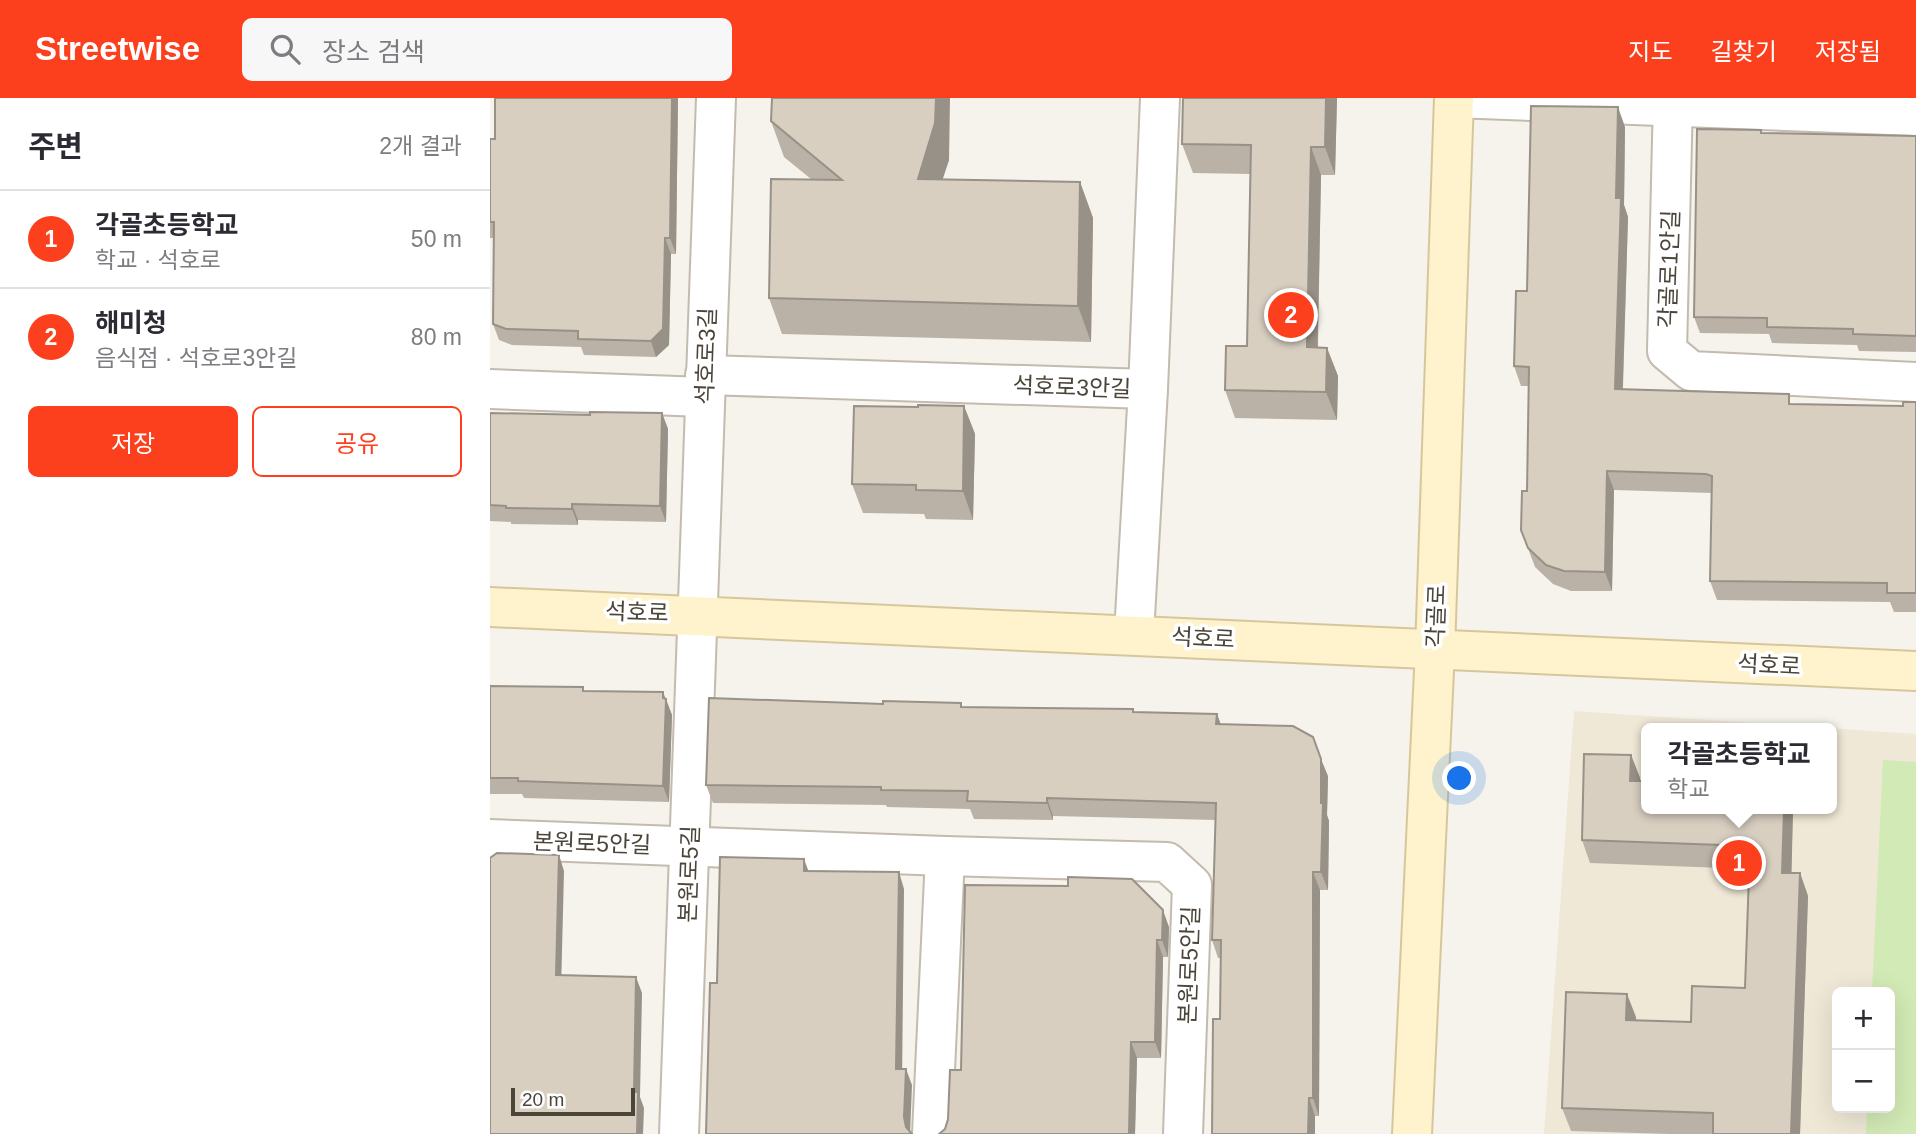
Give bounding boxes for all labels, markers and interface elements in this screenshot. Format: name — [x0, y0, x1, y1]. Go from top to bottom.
search box — [242, 18, 732, 81]
text: Streetwise — [35, 30, 200, 67]
icon: search — [266, 30, 304, 68]
text: 장소 검색 — [322, 37, 425, 67]
text: 지도 — [1628, 38, 1673, 65]
text: 길찾기 — [1711, 38, 1777, 65]
text: 저장됨 — [1815, 38, 1881, 65]
text: 주변 — [28, 130, 83, 163]
text: 2개 결과 — [379, 133, 462, 159]
street label: 각골로1안길 — [1654, 209, 1684, 329]
text: 각골초등학교 — [95, 210, 239, 240]
text: 1 — [45, 226, 57, 252]
text: 50 m — [411, 226, 462, 252]
text: 학교 · 석호로 — [95, 247, 221, 273]
pin: 2 — [1268, 289, 1314, 341]
street label: 석호로3길 — [691, 307, 721, 405]
text: 해미청 — [95, 308, 167, 338]
text: 2 — [45, 324, 57, 350]
text: 80 m — [411, 324, 462, 350]
text: 음식점 · 석호로3안길 — [95, 345, 298, 371]
street label: 석호로3안길 — [1012, 372, 1132, 402]
button: 저장 — [28, 406, 238, 477]
button: 공유 — [252, 406, 462, 477]
street label: 각골로 — [1422, 584, 1450, 648]
street label: 석호로 — [605, 598, 669, 626]
street label: 석호로 — [1171, 623, 1235, 653]
street label: 석호로 — [1737, 650, 1801, 680]
popup — [1641, 723, 1837, 814]
text: 각골초등학교 — [1667, 739, 1811, 769]
your location — [1442, 761, 1476, 795]
text: 학교 — [1667, 776, 1710, 802]
street label: 본원로5길 — [674, 825, 704, 923]
street label: 본원로5안길 — [532, 828, 652, 858]
pin: 1 — [1716, 837, 1762, 889]
street label: 본원로5안길 — [1174, 905, 1204, 1025]
map controls — [1832, 987, 1895, 1113]
button: + — [1832, 987, 1895, 1050]
button: − — [1832, 1050, 1895, 1113]
scale bar — [511, 1085, 635, 1117]
text: 20 m — [522, 1089, 564, 1110]

